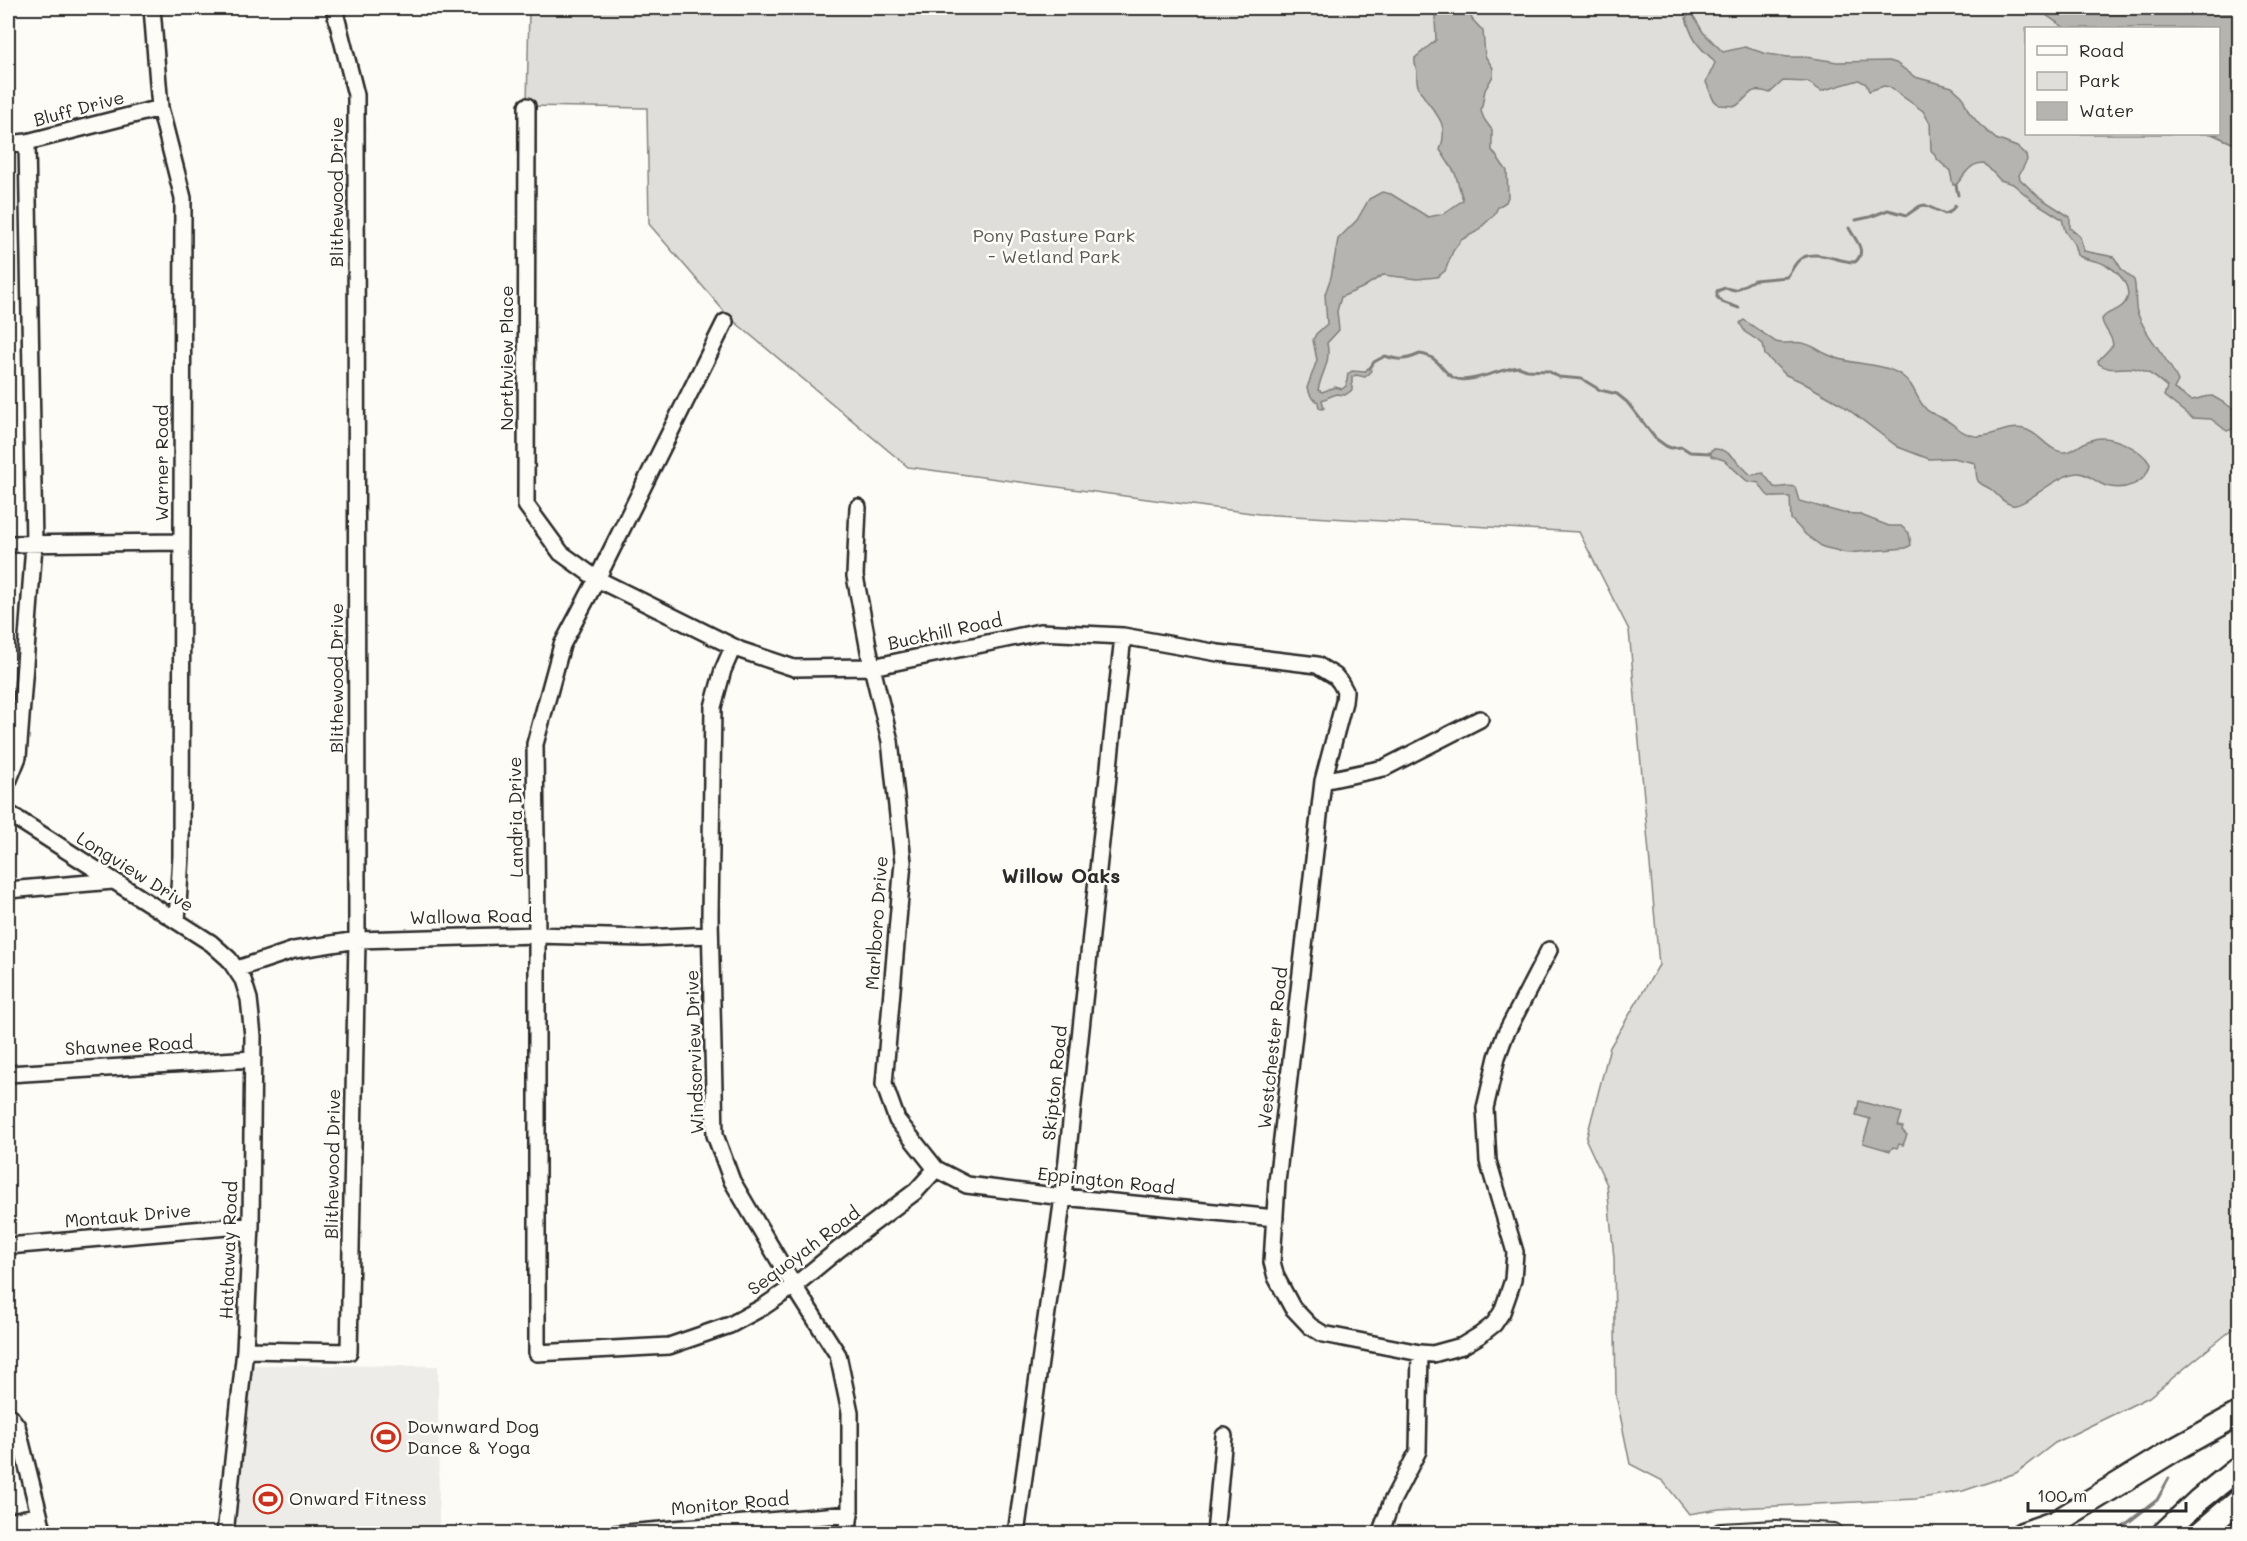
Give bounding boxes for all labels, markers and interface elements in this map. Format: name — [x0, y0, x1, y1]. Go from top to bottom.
legend — [2025, 27, 2220, 135]
text: Road — [2079, 38, 2124, 62]
text: Park — [2079, 68, 2120, 92]
street label: Bluff Drive — [31, 84, 127, 132]
text: Water — [2079, 98, 2134, 122]
street label: Blithewood Drive — [324, 117, 348, 267]
park label: Pony Pasture Park - Wetland Park — [973, 223, 1135, 268]
street label: Northview Place — [494, 285, 518, 431]
street label: Warner Road — [149, 405, 173, 521]
street label: Blithewood Drive — [324, 603, 348, 753]
street label: Buckhill Road — [885, 607, 1004, 655]
street label: Landria Drive — [502, 756, 528, 878]
street label: Longview Drive — [72, 825, 199, 917]
street label: Marlboro Drive — [859, 855, 893, 991]
district label: Willow Oaks — [1002, 862, 1120, 888]
street label: Wallowa Road — [410, 903, 532, 929]
street label: Westchester Road — [1252, 966, 1292, 1130]
street label: Windsorview Drive — [679, 969, 709, 1135]
street label: Skipton Road — [1036, 1024, 1072, 1142]
street label: Shawnee Road — [64, 1030, 194, 1060]
street label: Blithewood Drive — [319, 1089, 345, 1239]
street label: Eppington Road — [1036, 1161, 1176, 1199]
street label: Hathaway Road — [214, 1180, 242, 1320]
street label: Montauk Drive — [64, 1198, 192, 1232]
street label: Sequoyah Road — [742, 1200, 864, 1300]
place label: Downward Dog Dance & Yoga — [407, 1414, 539, 1459]
sports icon: Downward Dog Dance & Yoga — [370, 1421, 402, 1453]
scale bar — [2028, 1475, 2186, 1513]
sports icon: Onward Fitness — [252, 1483, 284, 1515]
text: 100 m — [2037, 1483, 2087, 1507]
place label: Onward Fitness — [289, 1486, 427, 1510]
street label: Monitor Road — [670, 1486, 790, 1520]

